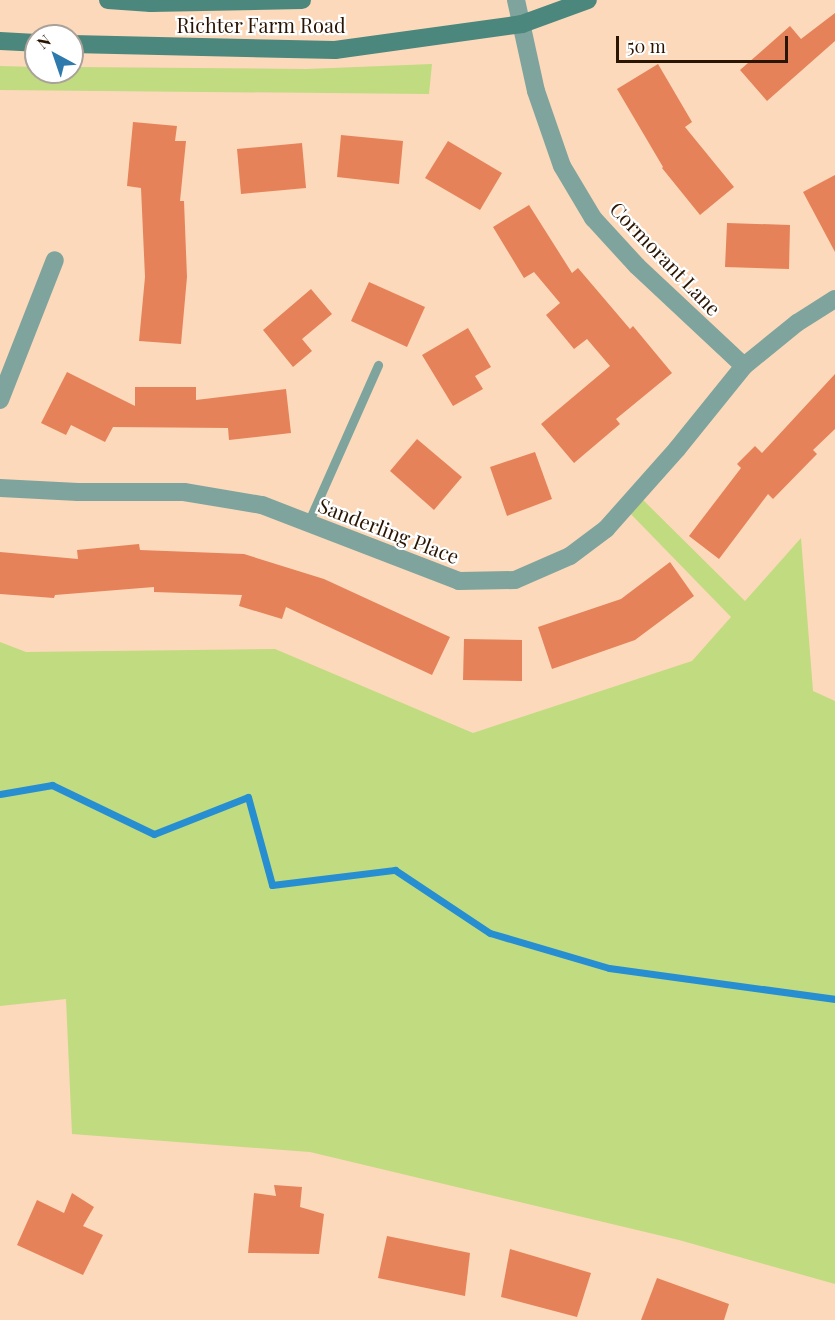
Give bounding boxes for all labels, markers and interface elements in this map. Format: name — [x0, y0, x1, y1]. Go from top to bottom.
street label: Richter Farm Road — [176, 12, 346, 36]
north arrow — [24, 24, 84, 84]
scale bar — [619, 24, 792, 62]
text: N — [32, 30, 55, 53]
text: 50 m — [627, 34, 666, 58]
street label: Cormorant Lane — [606, 196, 726, 320]
street label: Sanderling Place — [315, 492, 463, 568]

